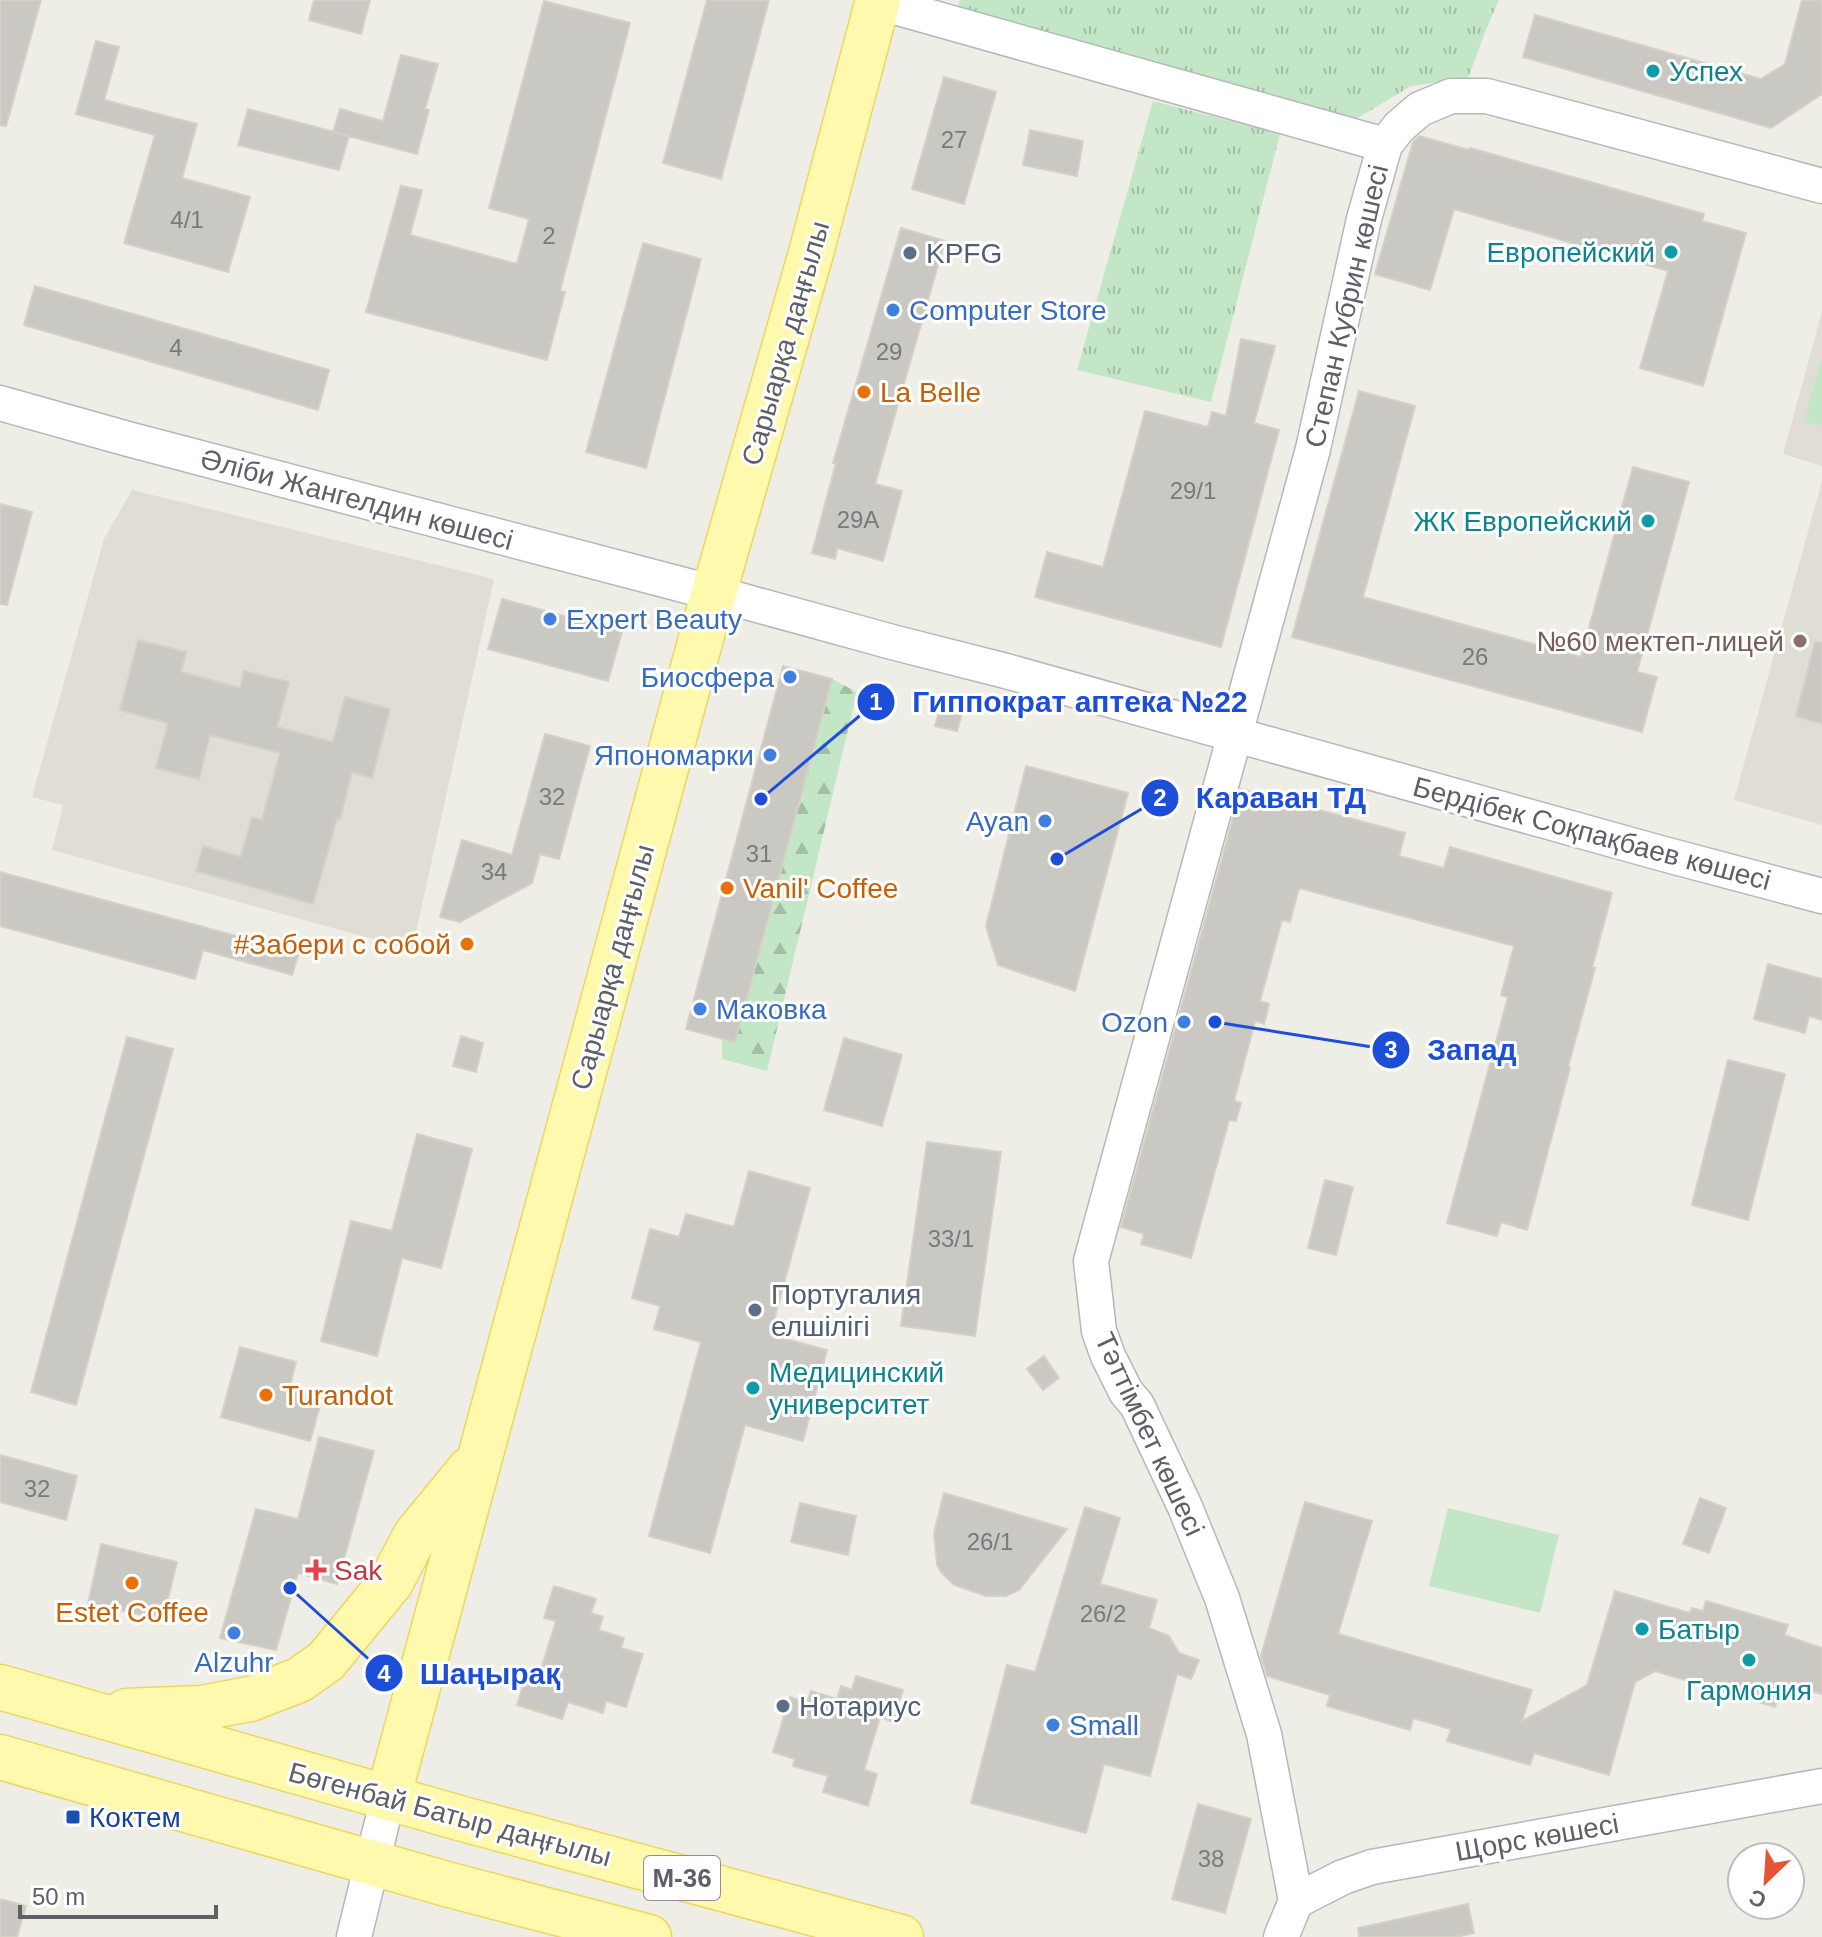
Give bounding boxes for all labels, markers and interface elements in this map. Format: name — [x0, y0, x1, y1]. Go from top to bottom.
place label: Успех — [1669, 56, 1743, 87]
marker: Успех — [1644, 62, 1662, 80]
house number: 27 — [941, 126, 967, 153]
street label: Степан Кубрин көшесі — [1299, 162, 1394, 451]
house number: 4/1 — [170, 206, 204, 233]
street label: Сарыарқа даңғылы — [736, 217, 835, 469]
house number: 2 — [542, 222, 556, 249]
place label: Европейский — [1486, 237, 1655, 268]
place label: KPFG — [926, 238, 1002, 269]
marker: Европейский — [1662, 243, 1680, 261]
marker: KPFG — [901, 244, 919, 262]
place label: Computer Store — [909, 295, 1107, 326]
marker: Computer Store — [884, 301, 902, 319]
house number: 4 — [169, 334, 183, 361]
house number: 29 — [876, 338, 902, 365]
place label: La Belle — [880, 377, 981, 408]
marker: La Belle — [855, 383, 873, 401]
street label: Әліби Жангелдин көшесі — [197, 443, 516, 556]
house number: 29/1 — [1170, 477, 1216, 504]
house number: 29А — [837, 506, 879, 533]
place label: ЖК Европейский — [1413, 506, 1632, 537]
marker: ЖК Европейский — [1639, 512, 1657, 530]
place label: Expert Beauty — [566, 604, 742, 635]
marker: Expert Beauty — [541, 610, 559, 628]
place label: №60 мектеп-лицей — [1536, 626, 1784, 657]
marker: №60 мектеп-лицей — [1791, 632, 1809, 650]
house number: 26 — [1462, 643, 1488, 670]
place label: Биосфера — [641, 662, 774, 693]
marker: Биосфера — [781, 668, 799, 686]
callout: Гиппократ аптека №22 — [856, 675, 1264, 729]
text: Гиппократ аптека №22 — [912, 685, 1248, 718]
text: 1 — [869, 688, 883, 715]
place label: Япономарки — [594, 740, 754, 771]
marker: Япономарки — [761, 746, 779, 764]
callout: Караван ТД — [1140, 771, 1382, 825]
street label: Бердібек Соқпақбаев көшесі — [1410, 771, 1774, 896]
text: Караван ТД — [1196, 781, 1366, 814]
house number: 32 — [539, 783, 565, 810]
text: 2 — [1153, 784, 1167, 811]
place label: Ayan — [966, 806, 1029, 837]
marker: Ayan — [1036, 812, 1054, 830]
house number: 31 — [746, 840, 772, 867]
street label: Сарыарқа даңғылы — [565, 841, 660, 1093]
house number: 34 — [481, 858, 507, 885]
place label: Vanil' Coffee — [743, 873, 898, 904]
marker: Vanil' Coffee — [718, 879, 736, 897]
place label: #Забери с собой — [234, 929, 451, 960]
marker: #Забери с собой — [458, 935, 476, 953]
place label: Маковка — [716, 994, 827, 1025]
marker: Маковка — [691, 1000, 709, 1018]
place label: Ozon — [1101, 1007, 1168, 1038]
marker: Ozon — [1175, 1013, 1193, 1031]
callout: Запад — [1371, 1023, 1533, 1077]
text: Запад — [1427, 1033, 1517, 1066]
text: 3 — [1384, 1036, 1398, 1063]
house number: 33/1 — [928, 1225, 974, 1252]
place label: Португалия елшілігі — [771, 1279, 921, 1342]
marker: Португалия елшілігі — [746, 1301, 764, 1319]
street label: Тәттімбет көшесі — [1089, 1328, 1210, 1541]
place label: Медицинский университет — [769, 1357, 944, 1420]
marker: Медицинский университет — [744, 1379, 762, 1397]
place label: Turandot — [282, 1380, 393, 1411]
marker: Turandot — [257, 1386, 275, 1404]
house number: 32 — [24, 1475, 50, 1502]
house number: 26/1 — [967, 1528, 1013, 1555]
place label: Sak — [334, 1555, 383, 1586]
marker: Sak — [305, 1559, 327, 1581]
marker: Estet Coffee — [123, 1574, 141, 1592]
place label: Estet Coffee — [55, 1597, 209, 1628]
house number: 26/2 — [1080, 1600, 1126, 1627]
place label: Батыр — [1658, 1614, 1740, 1645]
marker: Батыр — [1633, 1620, 1651, 1638]
marker: Alzuhr — [225, 1624, 243, 1642]
callout: Шаңырақ — [364, 1646, 577, 1700]
place label: Alzuhr — [194, 1647, 274, 1678]
marker: Гармония — [1740, 1651, 1758, 1669]
text: Шаңырақ — [420, 1657, 561, 1690]
text: 4 — [377, 1660, 391, 1687]
place label: Гармония — [1686, 1675, 1812, 1706]
place label: Нотариус — [799, 1691, 921, 1722]
marker: Нотариус — [774, 1697, 792, 1715]
place label: Small — [1069, 1710, 1139, 1741]
marker: Small — [1044, 1716, 1062, 1734]
street label: Бөгенбай Батыр даңғылы — [285, 1756, 615, 1873]
place label: Коктем — [89, 1802, 181, 1833]
marker: Коктем — [64, 1808, 82, 1826]
street label: Щорс көшесі — [1453, 1808, 1621, 1867]
north arrow — [1726, 1841, 1806, 1921]
house number: 38 — [1198, 1845, 1224, 1872]
road number: M-36 — [644, 1856, 720, 1900]
scale bar — [20, 1869, 216, 1919]
text: 50 m — [32, 1883, 85, 1910]
text: С — [1745, 1884, 1770, 1913]

